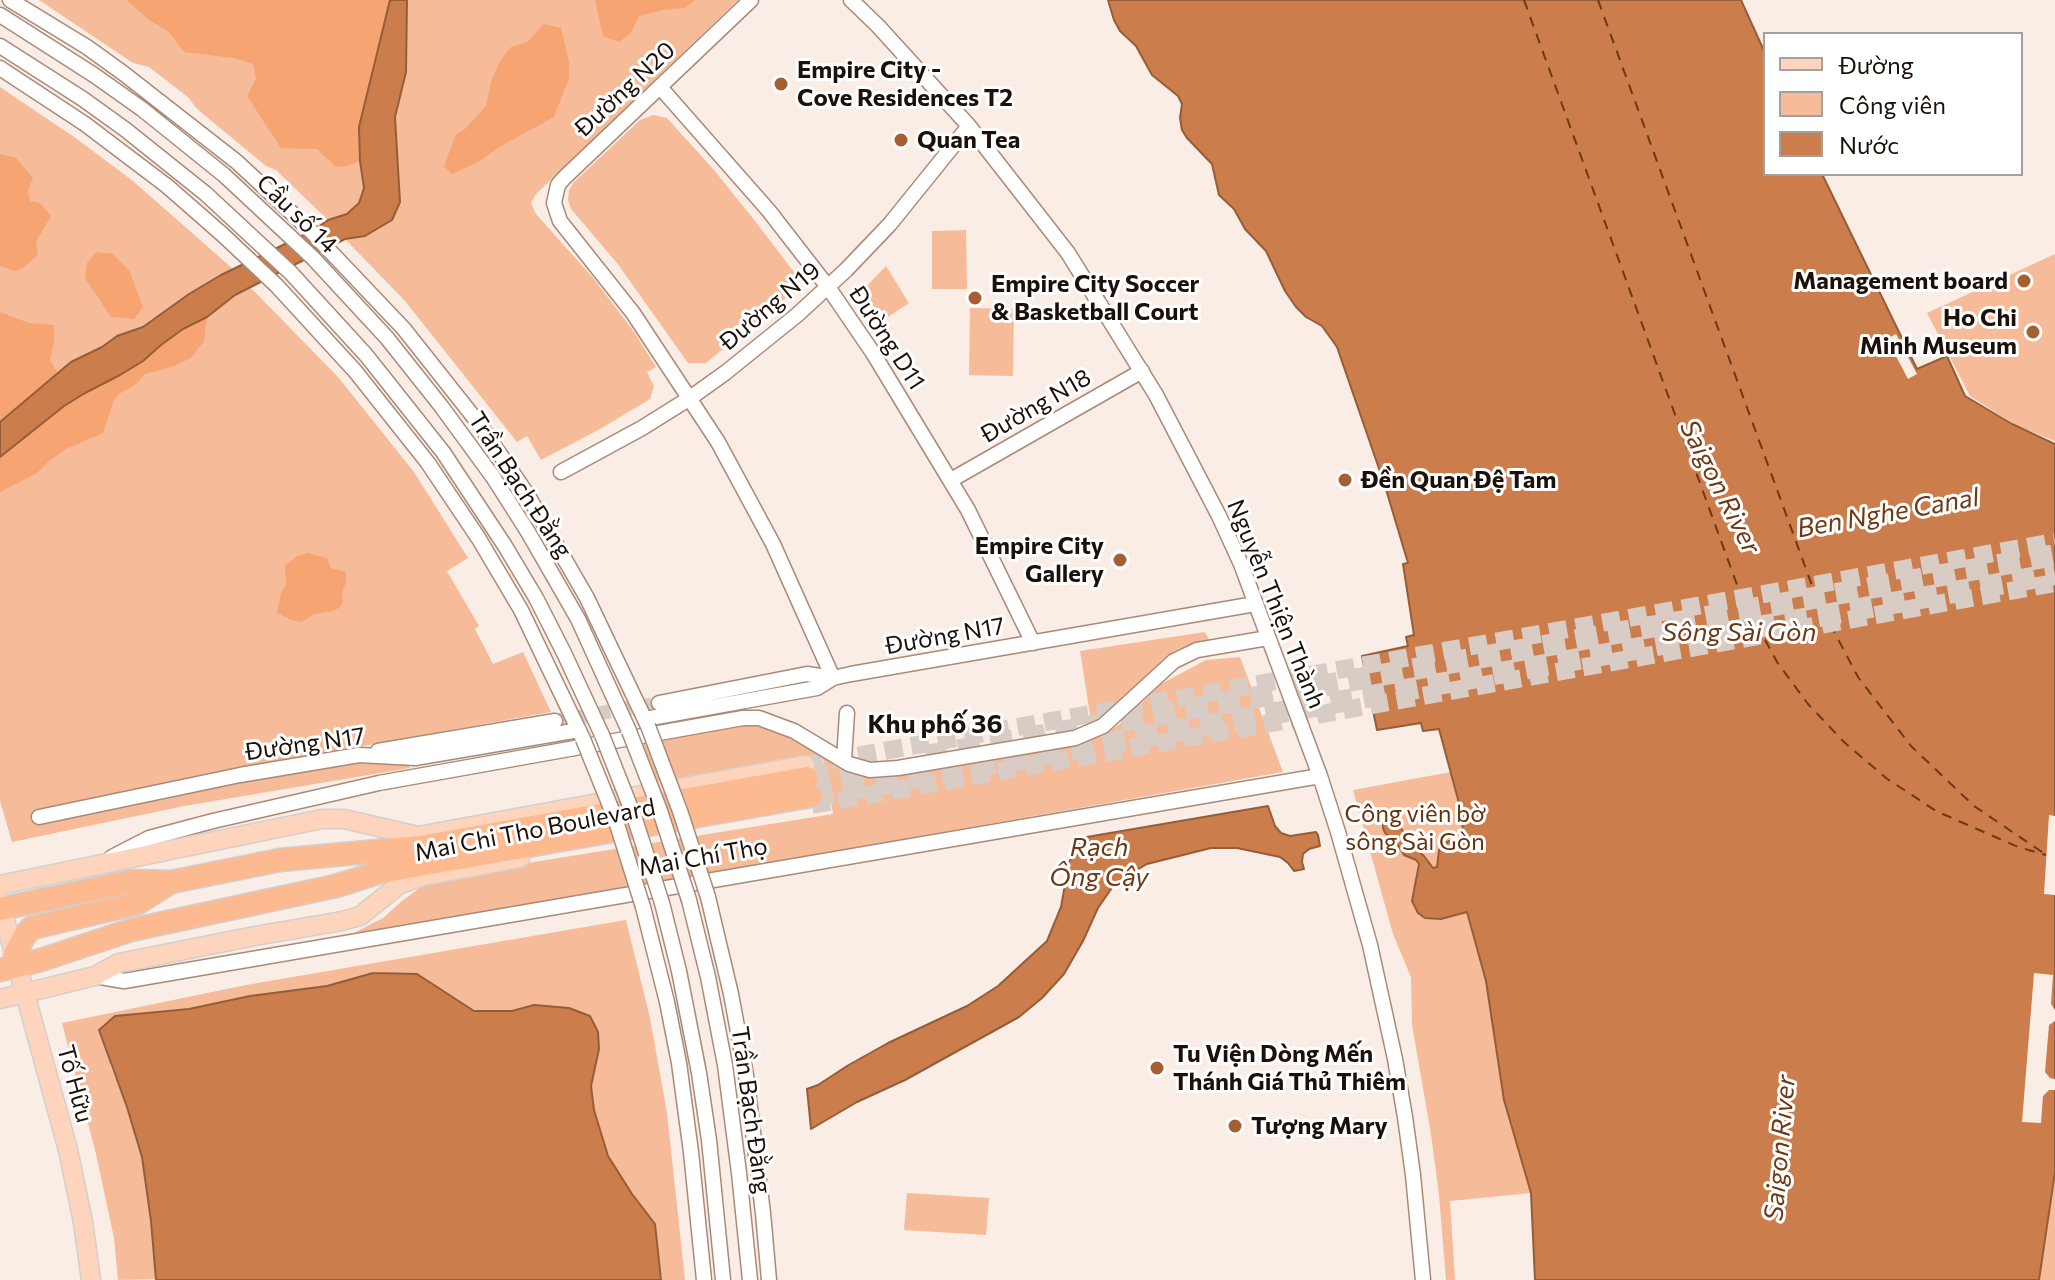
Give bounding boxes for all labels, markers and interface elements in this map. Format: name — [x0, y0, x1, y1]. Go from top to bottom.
legend — [1763, 32, 2023, 176]
street label: Đường N20 — [569, 35, 681, 143]
text: Đường — [1839, 50, 1914, 79]
place label: Empire City - Cove Residences T2 — [797, 56, 1013, 112]
marker: Empire City - Cove Residences T2 — [772, 75, 790, 93]
text: Công viên — [1839, 90, 1946, 119]
place label: Quan Tea — [917, 126, 1020, 154]
text: Nước — [1839, 130, 1899, 159]
marker: Quan Tea — [892, 131, 910, 149]
street label: Cầu số 14 — [251, 168, 343, 260]
street label: Đường N19 — [714, 256, 826, 356]
place label: Management board — [1793, 267, 2008, 295]
place label: Empire City Soccer & Basketball Court — [991, 270, 1199, 326]
marker: Management board — [2015, 272, 2033, 290]
street label: Đường D11 — [843, 281, 931, 395]
marker: Empire City Soccer & Basketball Court — [966, 289, 984, 307]
place label: Ho Chi Minh Museum — [1860, 304, 2017, 360]
marker: Ho Chi Minh Museum — [2024, 323, 2042, 341]
street label: Đường N18 — [976, 363, 1096, 449]
street label: Trần Bạch Đằng — [462, 406, 578, 564]
water label: Saigon River — [1673, 415, 1767, 559]
place label: Đền Quan Đệ Tam — [1361, 466, 1556, 494]
marker: Đền Quan Đệ Tam — [1336, 471, 1354, 489]
water label: Ben Nghe Canal — [1795, 482, 1981, 544]
street label: Nguyễn Thiện Thành — [1221, 495, 1331, 713]
place label: Empire City Gallery — [975, 532, 1104, 588]
marker: Empire City Gallery — [1111, 551, 1129, 569]
street label: Đường N17 — [883, 611, 1007, 661]
water label: Sông Sài Gòn — [1662, 616, 1816, 648]
district label: Khu phố 36 — [867, 708, 1003, 740]
street label: Đường N17 — [243, 721, 367, 767]
street label: Mai Chi Tho Boulevard — [412, 793, 658, 867]
park label: Công viên bờ sông Sài Gòn — [1344, 800, 1486, 856]
street label: Mai Chí Thọ — [636, 831, 770, 883]
water label: Rạch Ông Cậy — [1049, 831, 1149, 892]
street label: Trần Bạch Đằng — [725, 1025, 777, 1195]
place label: Tu Viện Dòng Mến Thánh Giá Thủ Thiêm — [1173, 1040, 1406, 1096]
street label: Tố Hữu — [51, 1042, 99, 1126]
marker: Tu Viện Dòng Mến Thánh Giá Thủ Thiêm — [1148, 1059, 1166, 1077]
water label: Saigon River — [1758, 1074, 1802, 1222]
place label: Tượng Mary — [1251, 1112, 1388, 1140]
marker: Tượng Mary — [1226, 1117, 1244, 1135]

